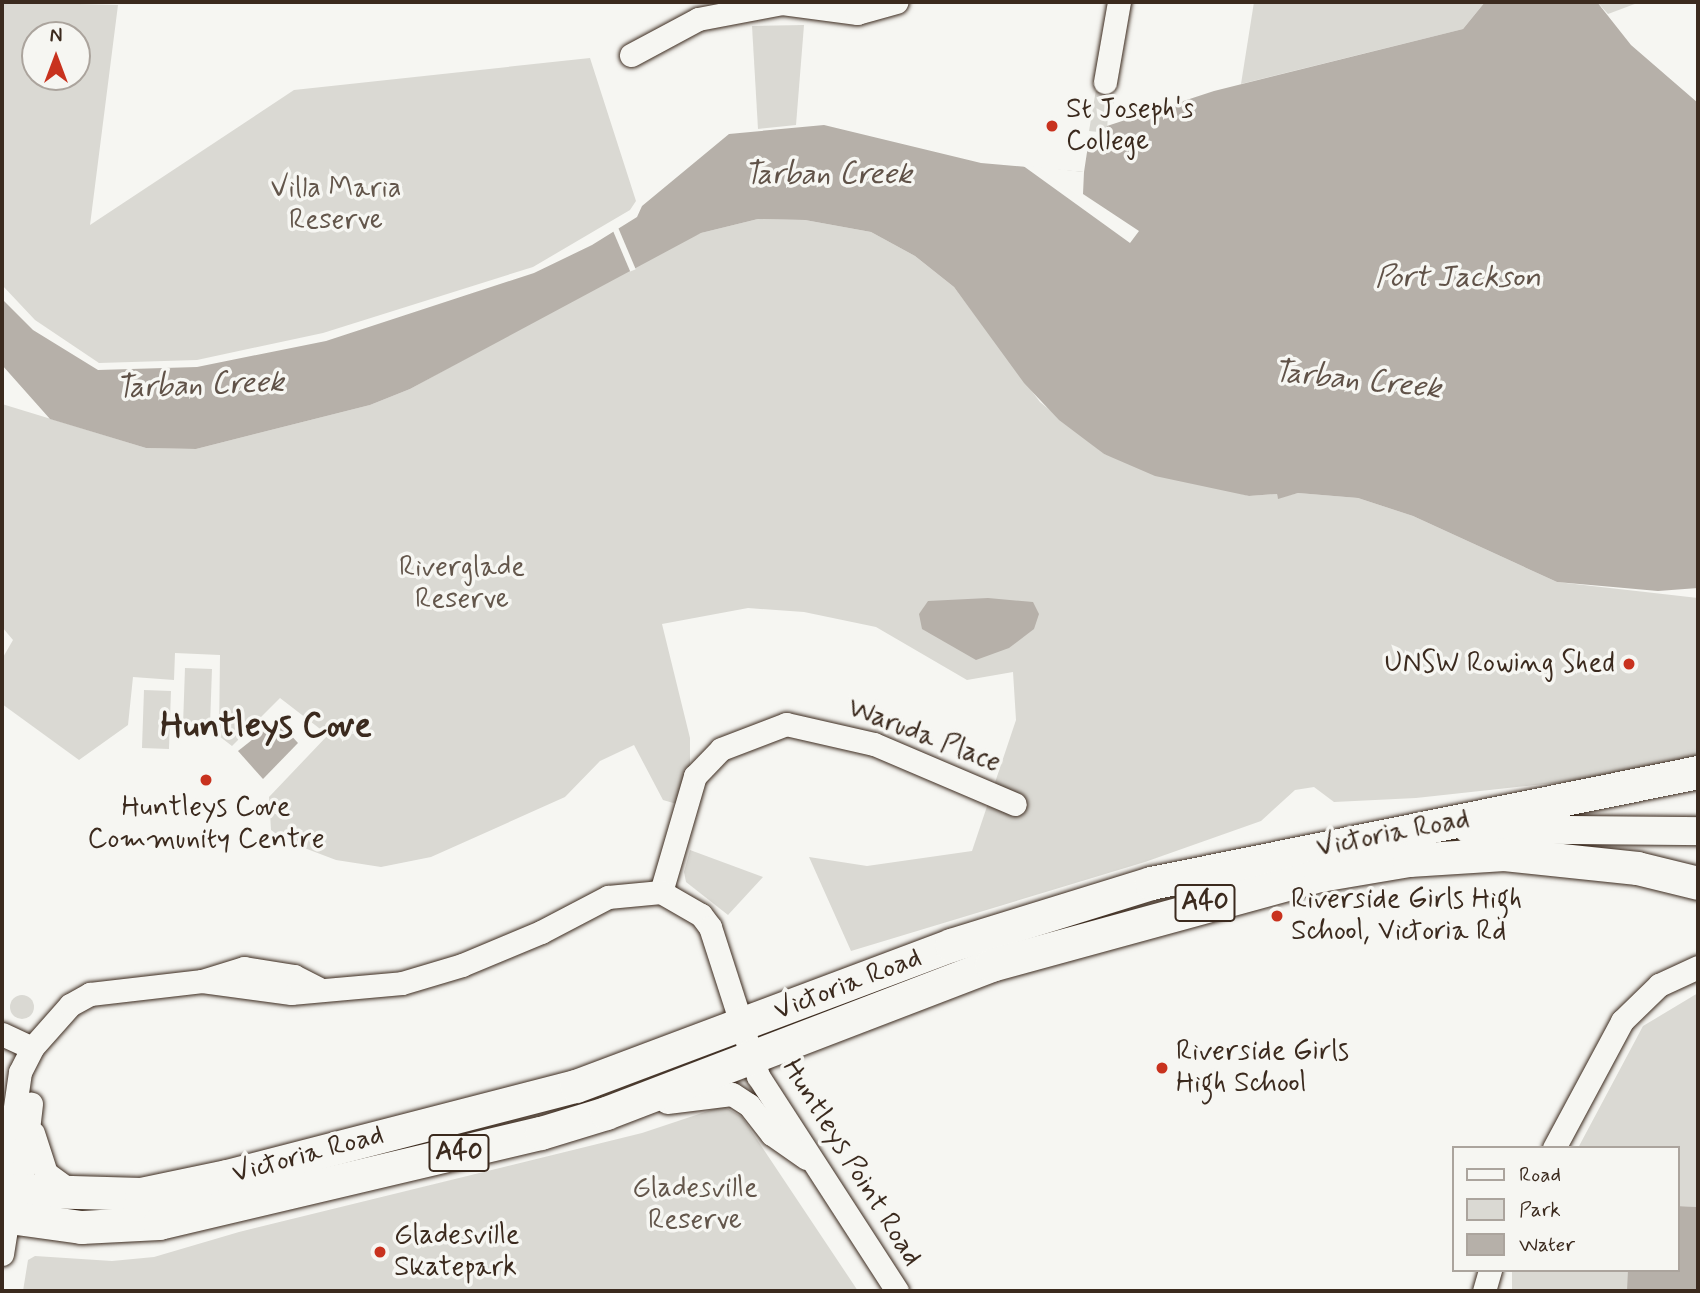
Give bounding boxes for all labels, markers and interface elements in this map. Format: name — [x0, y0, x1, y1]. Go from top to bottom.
north arrow — [21, 21, 91, 91]
text: N — [50, 24, 62, 49]
place label: St Joseph's College — [1066, 93, 1195, 159]
marker: St Joseph's College — [1044, 118, 1060, 134]
water label: Tarban Creek — [743, 157, 913, 193]
park label: Villa Maria Reserve — [270, 172, 402, 238]
water label: Port Jackson — [1375, 260, 1541, 296]
water label: Tarban Creek — [1271, 354, 1443, 408]
water label: Tarban Creek — [115, 365, 285, 407]
park label: Riverglade Reserve — [399, 551, 525, 617]
place label: UNSW Rowing Shed — [1380, 647, 1615, 681]
marker: UNSW Rowing Shed — [1621, 656, 1637, 672]
street label: Waruda Place — [843, 691, 1005, 781]
district label: Huntleys Cove — [160, 705, 372, 747]
marker: Huntleys Cove Community Centre — [198, 772, 214, 788]
place label: Huntleys Cove Community Centre — [87, 791, 325, 857]
street label: Victoria Road — [1314, 803, 1472, 865]
road number: A40 — [1174, 880, 1236, 926]
place label: Riverside Girls High School, Victoria Rd — [1291, 883, 1520, 949]
marker: Riverside Girls High School, Victoria Rd — [1269, 908, 1285, 924]
street label: Victoria Road — [770, 942, 926, 1028]
place label: Riverside Girls High School — [1176, 1035, 1347, 1101]
street label: Huntleys Point Road — [774, 1053, 928, 1273]
marker: Riverside Girls High School — [1154, 1060, 1170, 1076]
street label: Victoria Road — [229, 1119, 387, 1191]
road number: A40 — [428, 1130, 490, 1176]
legend — [1452, 1146, 1679, 1272]
text: Road — [1519, 1161, 1561, 1189]
park label: Gladesville Reserve — [632, 1172, 758, 1238]
text: Park — [1519, 1196, 1561, 1224]
place label: Gladesville Skatepark — [394, 1219, 520, 1285]
text: Water — [1519, 1231, 1575, 1259]
marker: Gladesville Skatepark — [372, 1244, 388, 1260]

